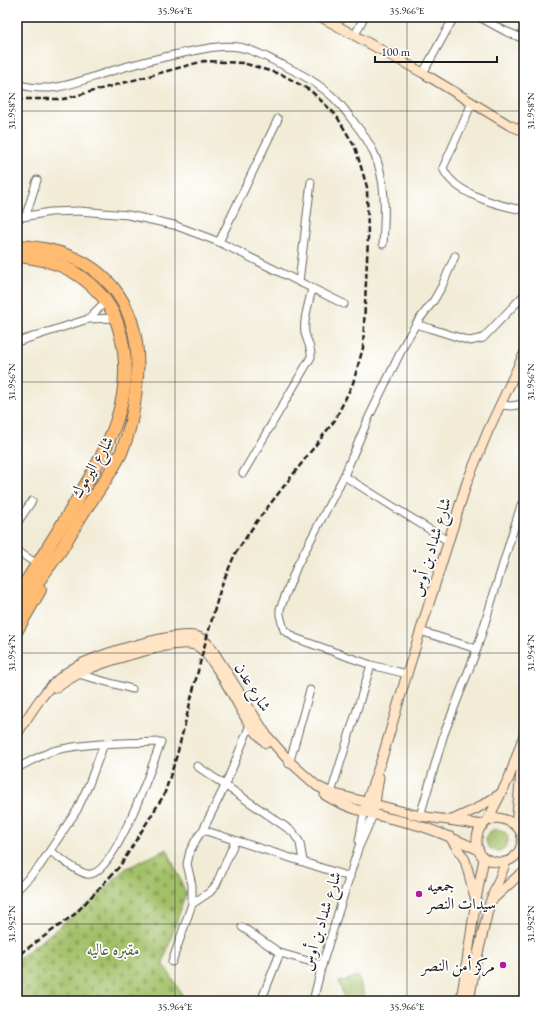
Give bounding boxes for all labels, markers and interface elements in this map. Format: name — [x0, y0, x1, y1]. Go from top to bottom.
text: 35.964°E — [158, 4, 193, 17]
text: 35.966°E — [390, 4, 425, 17]
scale bar — [375, 38, 497, 64]
text: 100 m — [381, 44, 411, 60]
text: 31.958°N — [5, 92, 18, 130]
text: 31.958°N — [524, 92, 537, 130]
text: 31.956°N — [5, 363, 18, 401]
text: 31.956°N — [524, 363, 537, 401]
street label: شارع اليرموك — [66, 432, 121, 503]
street label: شارع شداد بن أوس — [405, 495, 459, 600]
text: 31.954°N — [5, 634, 18, 672]
text: 31.954°N — [524, 634, 537, 672]
street label: شارع عدن — [227, 659, 276, 717]
street label: شارع شداد بن أوس — [295, 869, 349, 974]
place label: جمعيه سيدات النصر — [425, 875, 496, 914]
marker: جمعيه سيدات النصر — [414, 889, 424, 899]
text: 31.952°N — [5, 905, 18, 943]
text: 31.952°N — [524, 905, 537, 943]
park label: مقبره عاليه — [87, 939, 139, 960]
place label: مركز أمن النصر — [419, 954, 495, 977]
marker: مركز أمن النصر — [498, 960, 508, 970]
text: 35.964°E — [158, 1000, 193, 1013]
text: 35.966°E — [390, 1000, 425, 1013]

